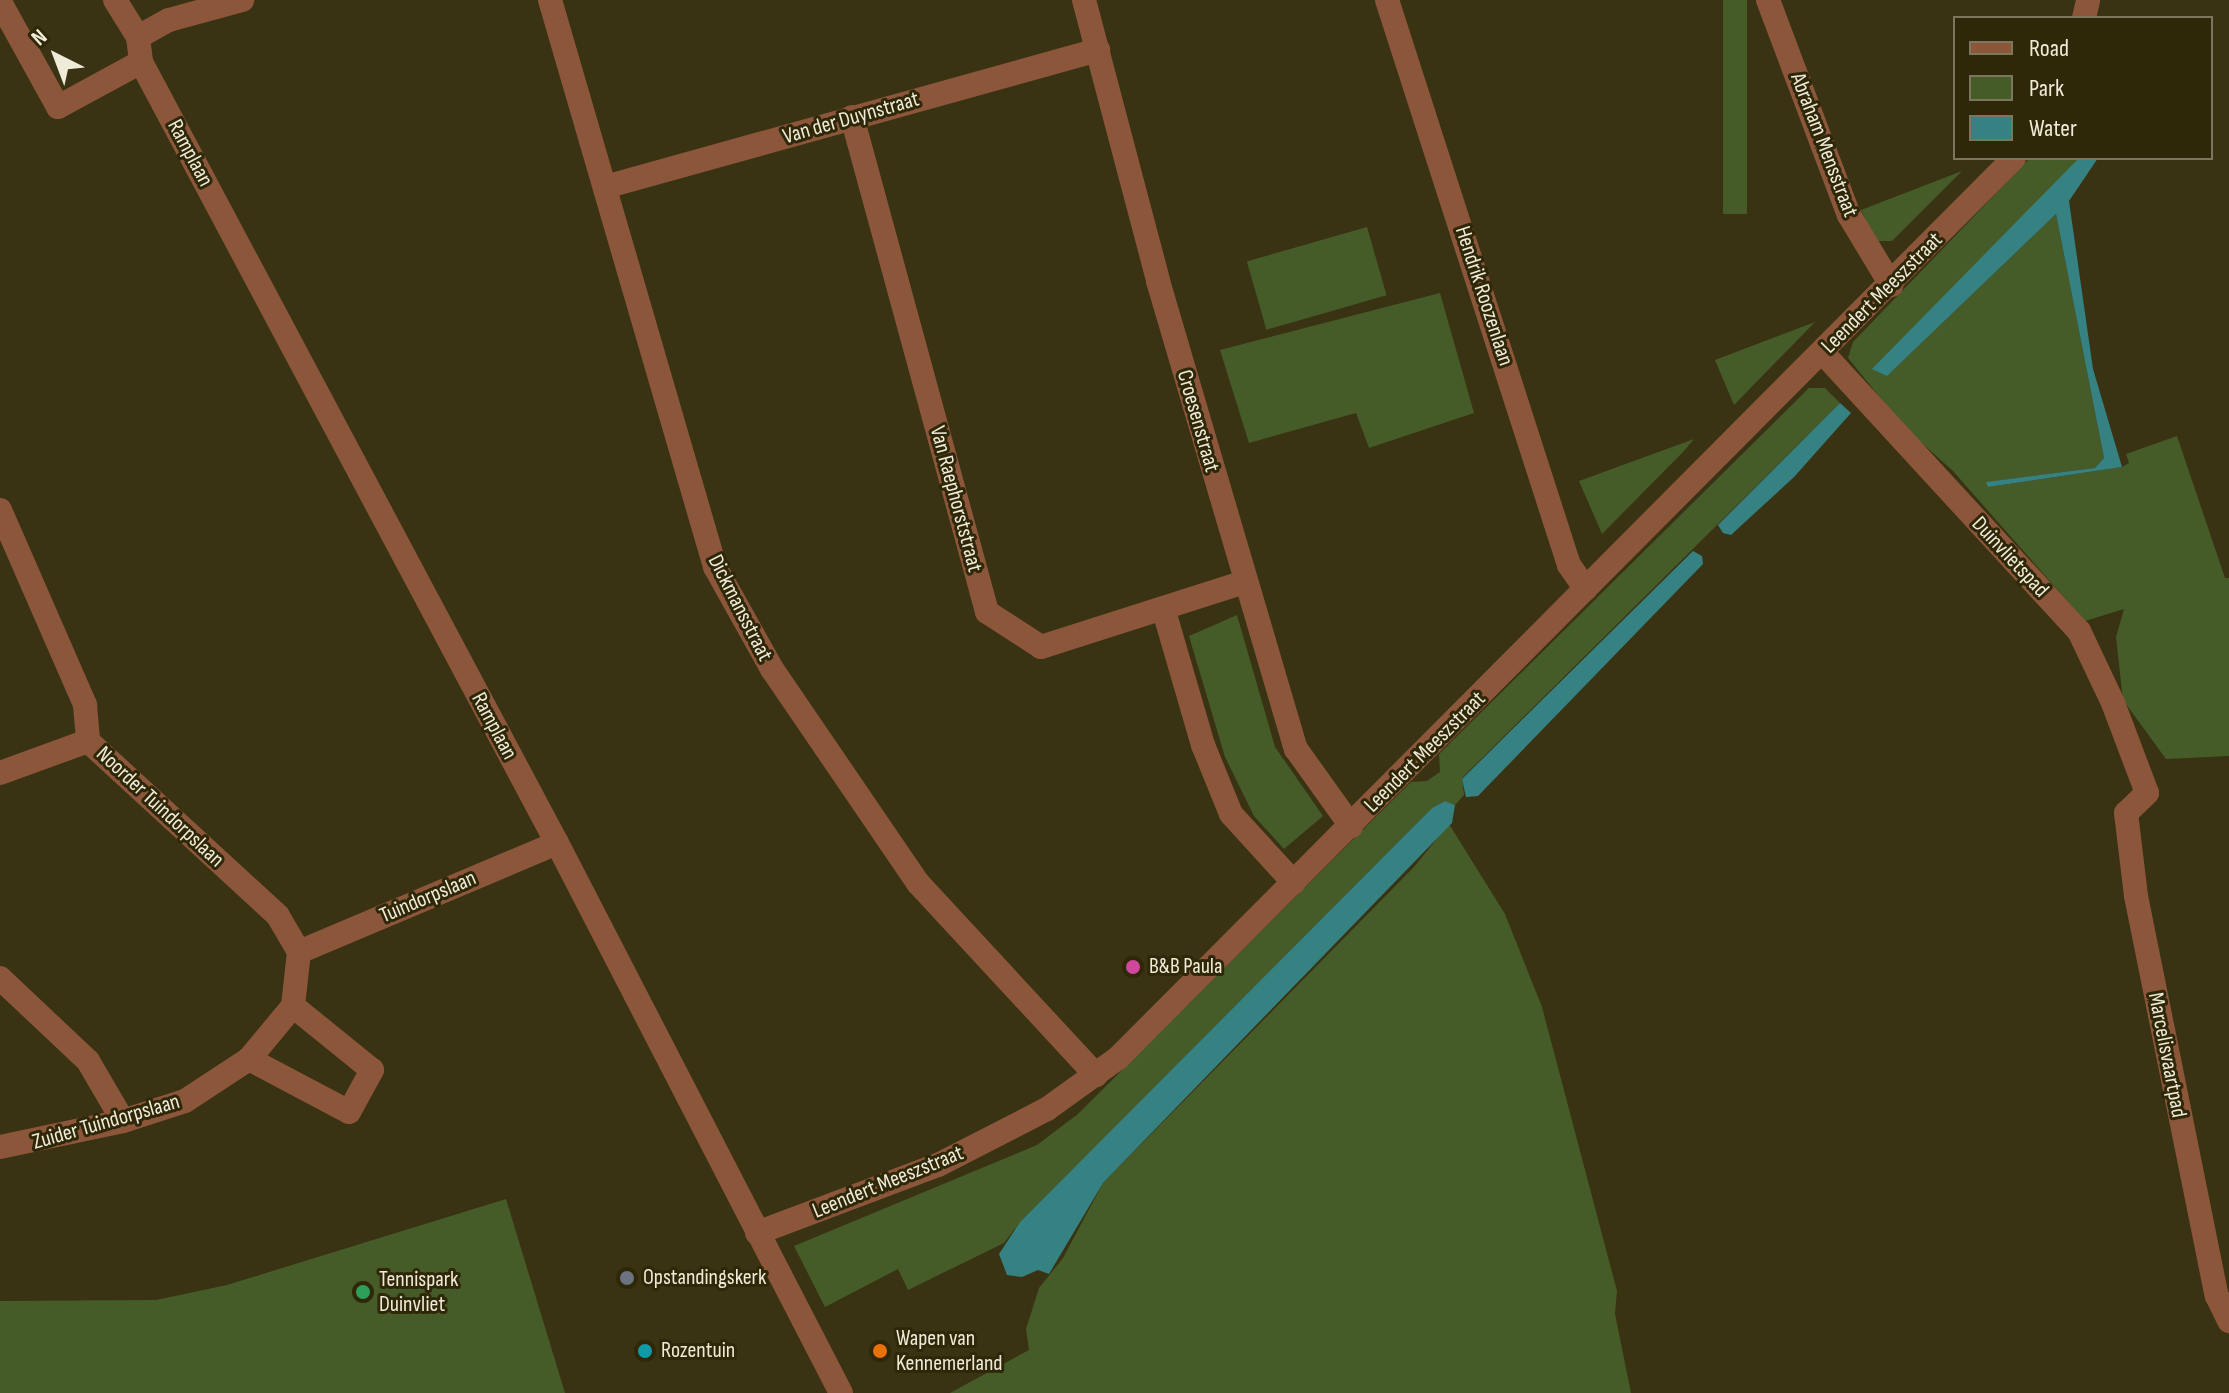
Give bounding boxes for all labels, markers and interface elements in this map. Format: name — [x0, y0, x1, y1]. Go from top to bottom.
north arrow — [16, 16, 96, 96]
legend — [1953, 16, 2213, 160]
text: N — [26, 24, 53, 52]
text: Road — [2029, 34, 2069, 63]
street label: Abraham Mensstraat — [1784, 69, 1864, 221]
text: Park — [2029, 74, 2064, 103]
street label: Van der Duynstraat — [780, 86, 922, 150]
text: Water — [2029, 114, 2077, 143]
street label: Ramplaan — [161, 115, 219, 191]
street label: Hendrik Roozenlaan — [1449, 223, 1519, 369]
street label: Leendert Meeszstraat — [1816, 227, 1948, 359]
street label: Croesenstraat — [1171, 367, 1225, 475]
street label: Van Raephorststraat — [924, 423, 988, 575]
street label: Duinvlietspad — [1966, 511, 2054, 603]
street label: Dickmansstraat — [702, 550, 778, 666]
street label: Leendert Meeszstraat — [1359, 686, 1491, 818]
street label: Ramplaan — [465, 688, 523, 764]
street label: Noorder Tuindorpslaan — [91, 741, 229, 873]
street label: Tuindorpslaan — [376, 865, 480, 929]
place label: B&B Paula — [1149, 954, 1222, 980]
marker: B&B Paula — [1124, 958, 1142, 976]
street label: Marcelisvaartpad — [2142, 990, 2192, 1120]
street label: Zuider Tuindorpslaan — [29, 1088, 183, 1156]
street label: Leendert Meeszstraat — [809, 1140, 967, 1224]
place label: Opstandingskerk — [643, 1265, 766, 1291]
place label: Tennispark Duinvliet — [379, 1266, 458, 1318]
marker: Opstandingskerk — [618, 1269, 636, 1287]
marker: Tennispark Duinvliet — [354, 1283, 372, 1301]
place label: Wapen van Kennemerland — [896, 1325, 1003, 1376]
place label: Rozentuin — [661, 1338, 735, 1364]
marker: Rozentuin — [636, 1342, 654, 1360]
marker: Wapen van Kennemerland — [871, 1342, 889, 1360]

